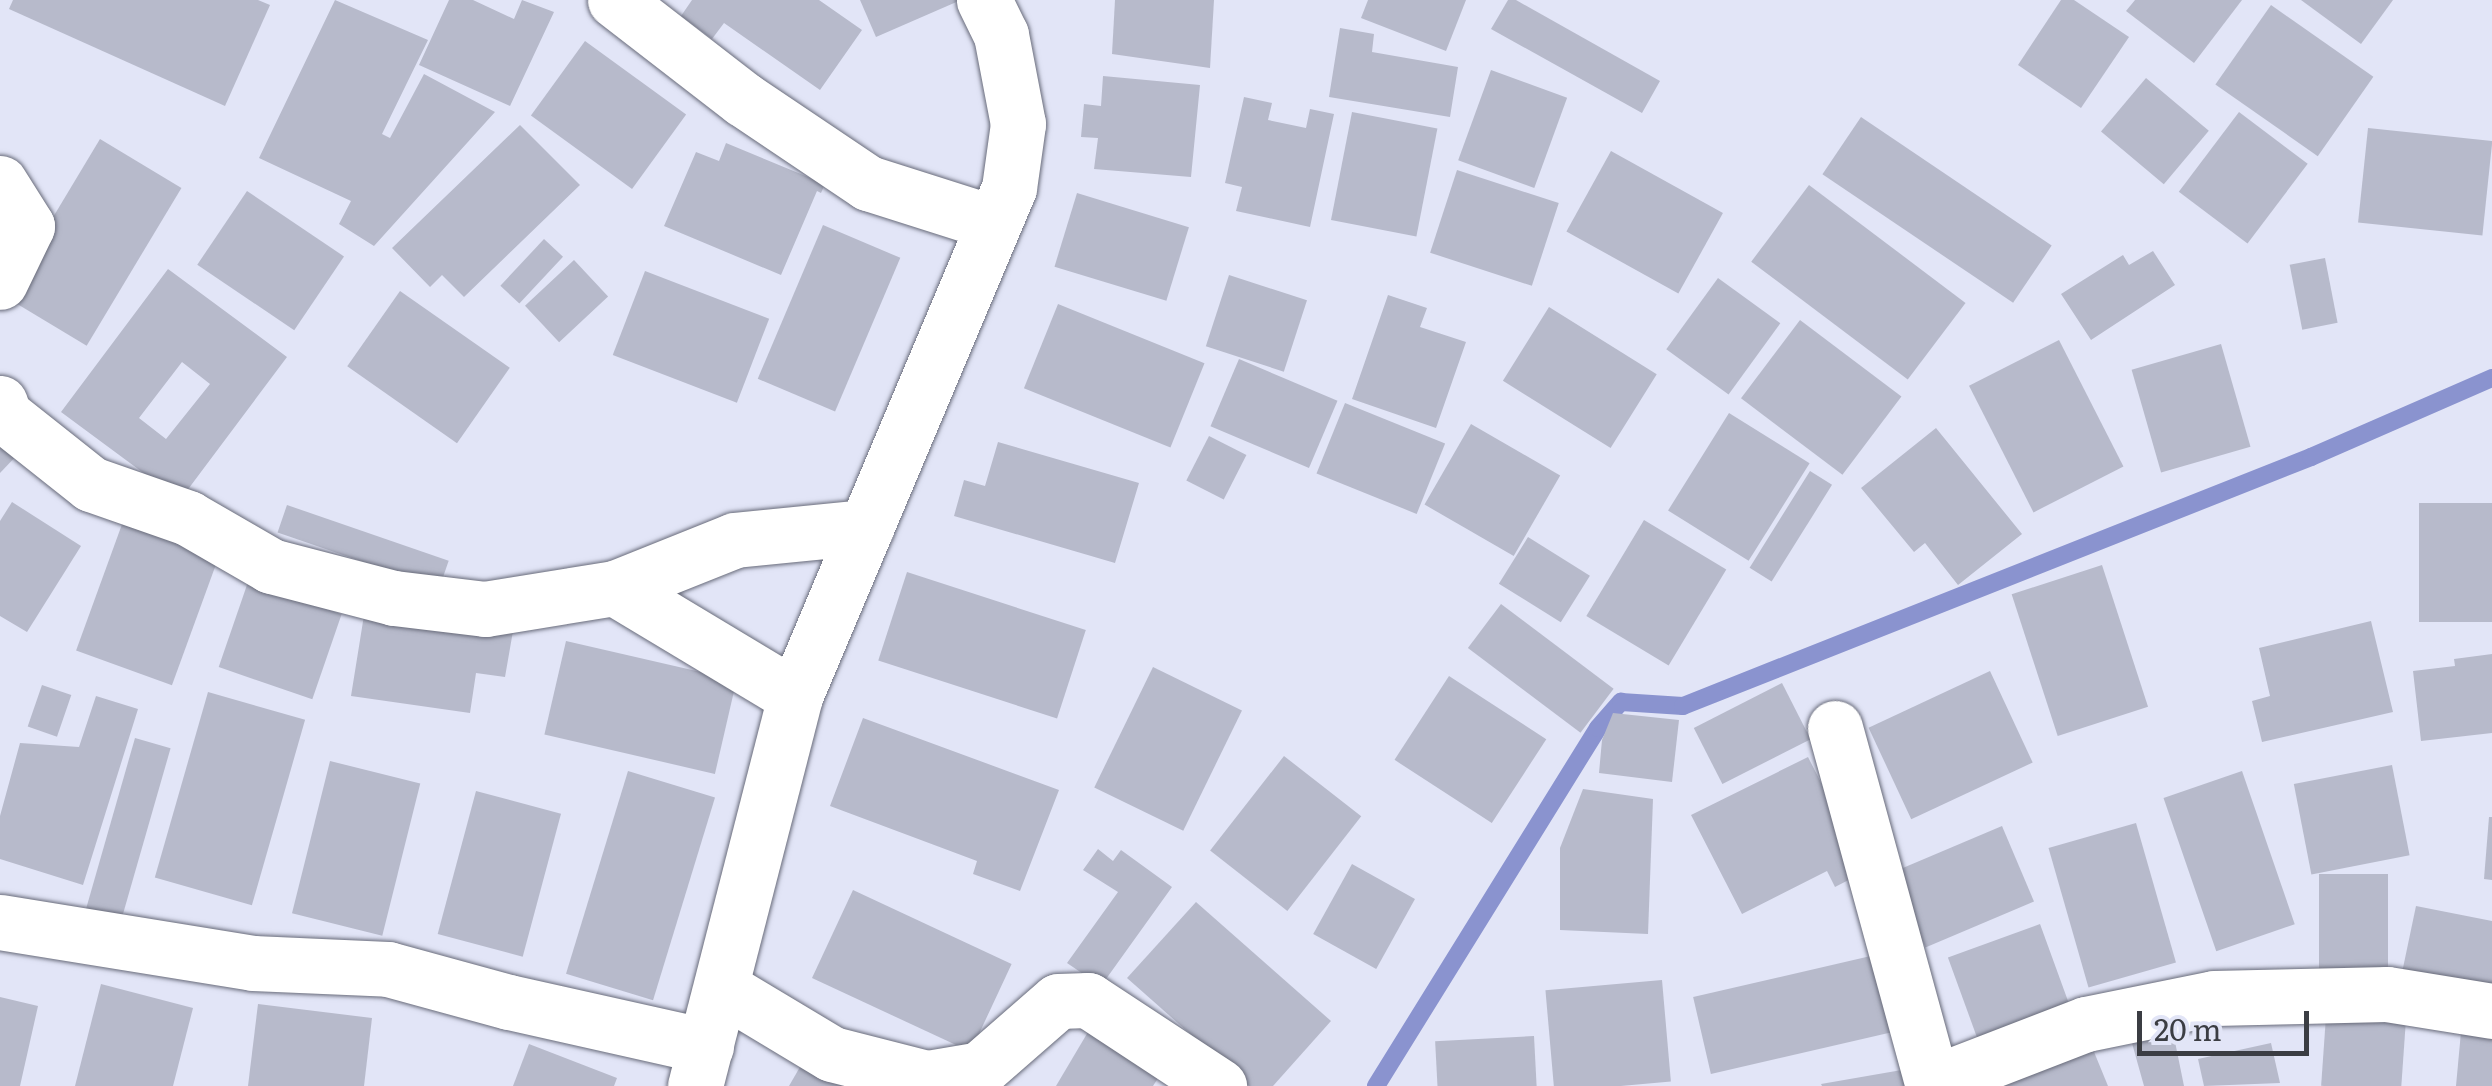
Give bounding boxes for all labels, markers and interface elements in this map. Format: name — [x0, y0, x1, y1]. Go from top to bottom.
scale bar — [2142, 991, 2314, 1053]
text: 20 m — [2154, 1006, 2222, 1050]

